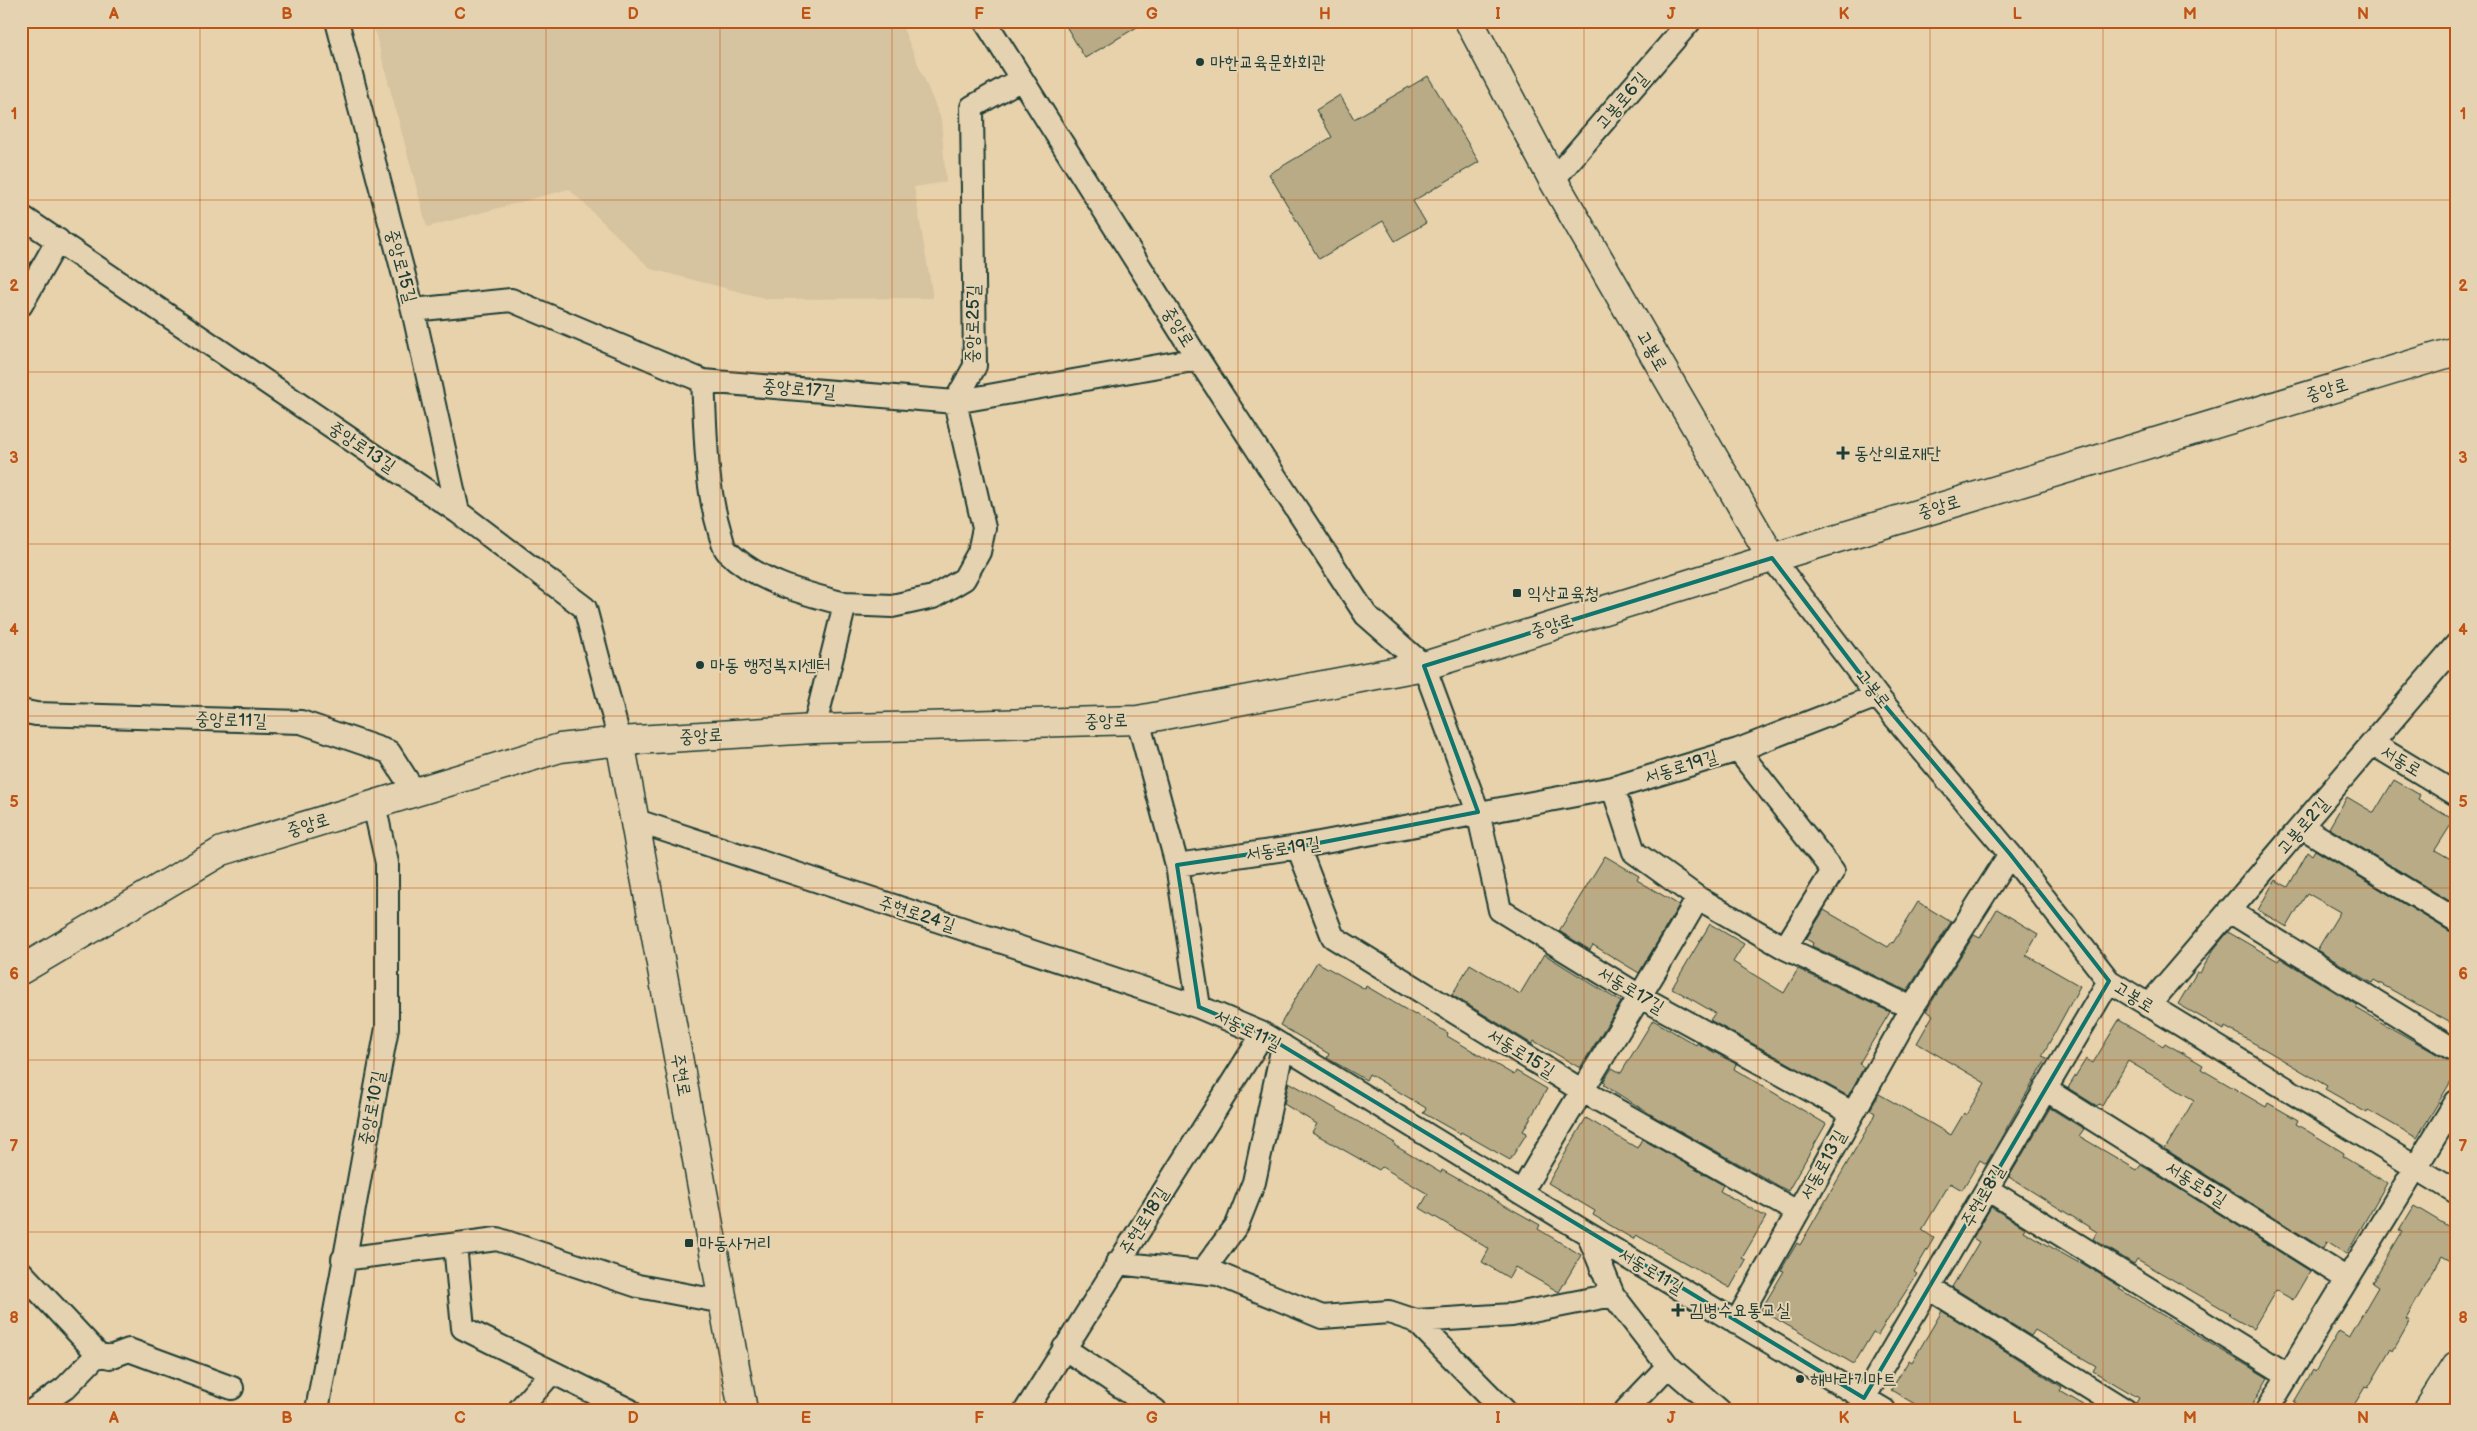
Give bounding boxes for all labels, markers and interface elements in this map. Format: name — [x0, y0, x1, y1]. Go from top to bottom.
text: A — [108, 5, 119, 24]
text: B — [281, 5, 293, 24]
text: C — [454, 5, 466, 24]
text: D — [627, 5, 639, 24]
text: E — [801, 5, 811, 24]
text: F — [974, 5, 984, 24]
text: G — [1146, 5, 1158, 24]
text: H — [1319, 5, 1331, 24]
text: I — [1495, 5, 1501, 24]
text: J — [1667, 5, 1676, 24]
text: K — [1839, 5, 1850, 24]
text: L — [2012, 5, 2022, 24]
text: M — [2183, 5, 2197, 24]
text: N — [2357, 5, 2369, 24]
place label: 마한교육문화회관 — [1210, 52, 1326, 73]
marker: 마한교육문화회관 — [1194, 56, 1206, 68]
street label: 고봉로6길 — [1591, 68, 1653, 134]
text: 1 — [11, 105, 17, 124]
text: 1 — [2460, 105, 2466, 124]
street label: 중앙로15길 — [381, 227, 421, 306]
text: 2 — [9, 277, 19, 296]
text: 2 — [2458, 277, 2468, 296]
street label: 중앙로25길 — [962, 284, 984, 364]
street label: 중앙로 — [1158, 303, 1198, 351]
street label: 고봉로 — [1632, 327, 1672, 375]
street label: 중앙로 — [2303, 374, 2351, 406]
street label: 중앙로17길 — [761, 375, 837, 403]
street label: 중앙로13길 — [325, 417, 400, 477]
place label: 동산의료재단 — [1854, 443, 1941, 464]
marker: 동산의료재단 — [1836, 446, 1850, 460]
text: 3 — [9, 449, 19, 468]
text: 3 — [2458, 449, 2468, 468]
street label: 중앙로 — [1915, 491, 1963, 523]
place label: 익산교육청 — [1527, 583, 1599, 604]
marker: 익산교육청 — [1511, 587, 1523, 599]
street label: 중앙로 — [1528, 610, 1576, 642]
text: 4 — [9, 621, 19, 640]
text: 4 — [2458, 621, 2468, 640]
place label: 마동 행정복지센터 — [710, 655, 831, 676]
marker: 마동 행정복지센터 — [694, 659, 706, 671]
street label: 고봉로 — [1851, 665, 1895, 713]
street label: 중앙로11길 — [195, 708, 268, 732]
street label: 중앙로 — [1084, 710, 1128, 732]
street label: 중앙로 — [679, 724, 723, 748]
street label: 서동로 — [2377, 741, 2425, 781]
street label: 서동로19길 — [1642, 746, 1721, 788]
text: 5 — [9, 793, 19, 812]
street label: 고봉로2길 — [2273, 793, 2334, 859]
text: 5 — [2458, 793, 2468, 812]
street label: 중앙로 — [284, 809, 332, 841]
street label: 서동로19길 — [1244, 833, 1322, 865]
street label: 주현로24길 — [876, 892, 958, 936]
street label: 서동로17길 — [1594, 962, 1668, 1018]
text: 6 — [9, 965, 19, 984]
text: 6 — [2458, 965, 2468, 984]
street label: 고봉로 — [2110, 977, 2158, 1017]
street label: 서동로11길 — [1211, 1005, 1285, 1055]
street label: 서동로15길 — [1484, 1024, 1559, 1082]
street label: 주현로 — [667, 1052, 695, 1098]
street label: 중앙로10길 — [354, 1068, 390, 1147]
street label: 서동로13길 — [1795, 1126, 1851, 1203]
text: 7 — [10, 1137, 19, 1156]
text: 7 — [2459, 1137, 2468, 1156]
street label: 서동로5길 — [2161, 1157, 2231, 1211]
street label: 주현로8길 — [1957, 1161, 2009, 1231]
street label: 주현로18길 — [1115, 1183, 1173, 1259]
place label: 마동사거리 — [699, 1233, 771, 1254]
marker: 마동사거리 — [683, 1237, 695, 1249]
street label: 서동로11길 — [1615, 1243, 1688, 1299]
place label: 김병수요통교실 — [1689, 1300, 1791, 1321]
marker: 김병수요통교실 — [1671, 1303, 1685, 1317]
text: 8 — [9, 1309, 19, 1328]
text: 8 — [2458, 1309, 2468, 1328]
place label: 해바라기마트 — [1810, 1369, 1897, 1390]
marker: 해바라기마트 — [1794, 1373, 1806, 1385]
text: A — [108, 1409, 119, 1428]
text: B — [281, 1409, 293, 1428]
text: C — [454, 1409, 466, 1428]
text: D — [627, 1409, 639, 1428]
text: E — [801, 1409, 811, 1428]
text: F — [974, 1409, 984, 1428]
text: G — [1146, 1409, 1158, 1428]
text: H — [1319, 1409, 1331, 1428]
text: I — [1495, 1409, 1501, 1428]
text: J — [1667, 1409, 1676, 1428]
text: K — [1839, 1409, 1850, 1428]
text: L — [2012, 1409, 2022, 1428]
text: M — [2183, 1409, 2197, 1428]
text: N — [2357, 1409, 2369, 1428]

